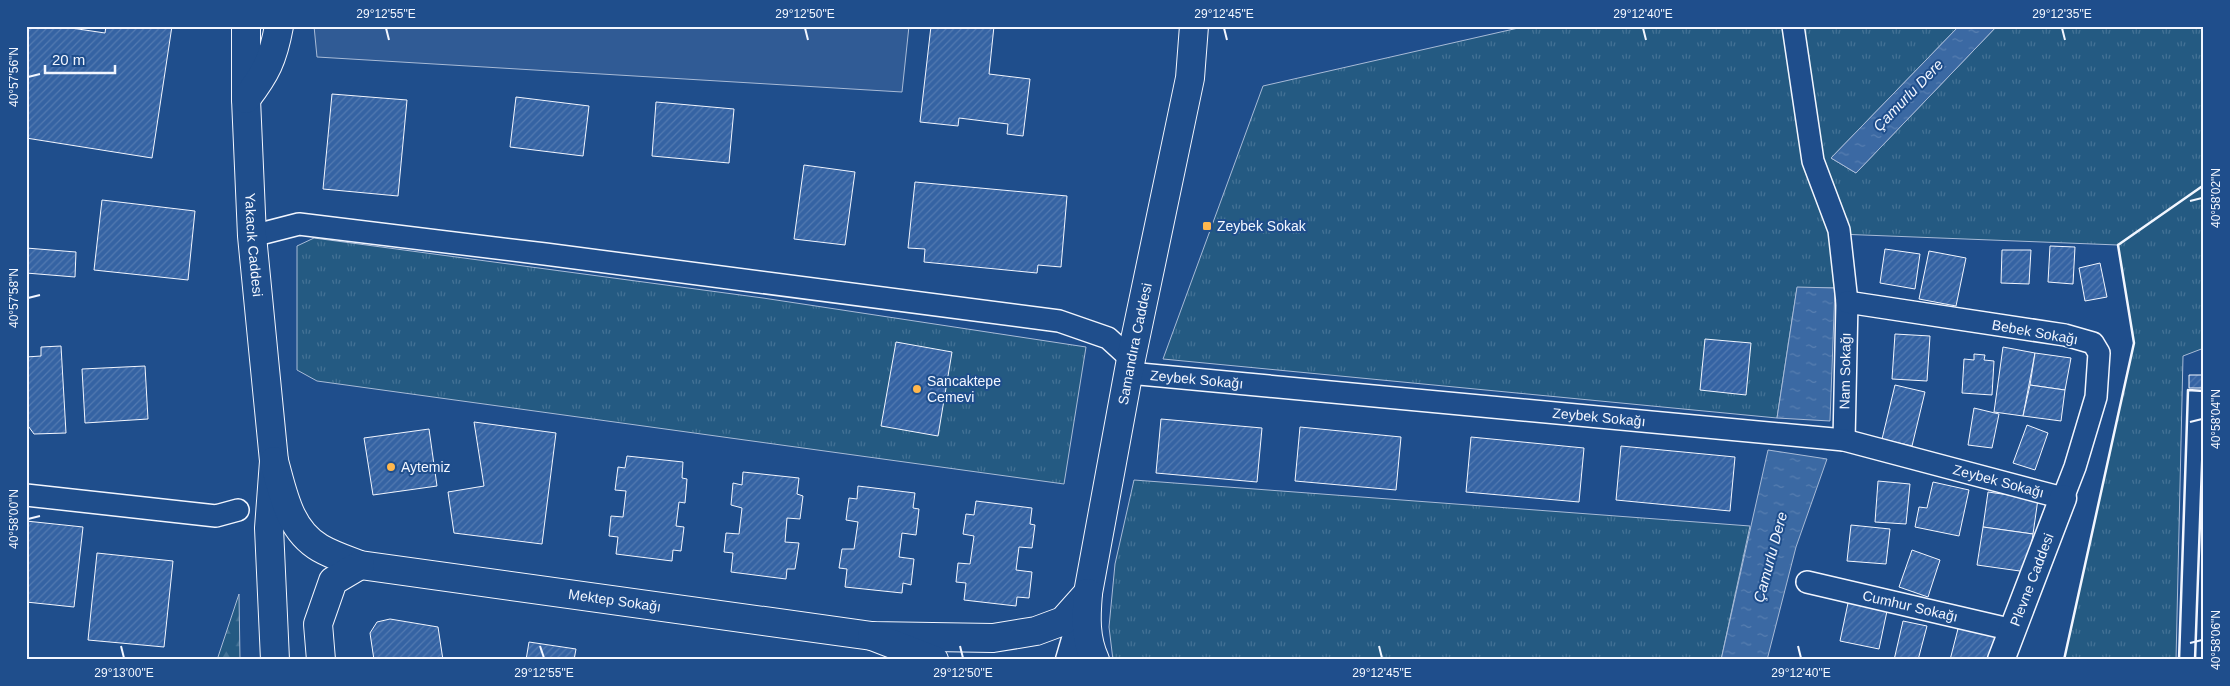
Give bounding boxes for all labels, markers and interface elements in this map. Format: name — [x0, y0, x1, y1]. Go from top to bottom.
text: 29°12'55"E — [356, 7, 416, 21]
text: 29°12'50"E — [775, 7, 835, 21]
text: 29°12'45"E — [1194, 7, 1254, 21]
text: 29°12'40"E — [1613, 7, 1673, 21]
text: 29°12'35"E — [2032, 7, 2092, 21]
scale bar — [45, 42, 115, 74]
text: 40°57'56"N — [7, 47, 21, 107]
text: 20 m — [52, 51, 85, 68]
water label: Çamurlu Dere — [1869, 56, 1947, 134]
text: 40°58'02"N — [2209, 168, 2223, 228]
street label: Yakacık Caddesi — [242, 192, 266, 297]
place label: Zeybek Sokak — [1217, 218, 1307, 234]
marker: Zeybek Sokak — [1201, 220, 1213, 232]
text: 40°57'58"N — [7, 268, 21, 328]
street label: Samandıra Caddesi — [1115, 282, 1155, 406]
street label: Bebek Sokağı — [1991, 317, 2079, 347]
street label: Nam Sokağı — [1836, 332, 1854, 410]
street label: Zeybek Sokağı — [1149, 367, 1244, 392]
place label: Sancaktepe Cemevi — [927, 373, 1001, 405]
marker: Sancaktepe Cemevi — [911, 383, 923, 395]
text: 40°58'04"N — [2209, 389, 2223, 449]
street label: Zeybek Sokağı — [1552, 405, 1646, 429]
place label: Aytemiz — [401, 459, 451, 475]
marker: Aytemiz — [385, 461, 397, 473]
street label: Zeybek Sokağı — [1951, 461, 2046, 501]
text: 40°58'00"N — [7, 489, 21, 549]
water label: Çamurlu Dere — [1750, 510, 1790, 604]
street label: Plevne Caddesi — [2007, 531, 2057, 628]
street label: Mektep Sokağı — [567, 586, 662, 615]
street label: Cumhur Sokağı — [1861, 587, 1959, 625]
text: 40°58'06"N — [2209, 610, 2223, 670]
text: 29°13'00"E — [94, 666, 154, 680]
text: 29°12'55"E — [514, 666, 574, 680]
text: 29°12'50"E — [933, 666, 993, 680]
text: 29°12'45"E — [1352, 666, 1412, 680]
text: 29°12'40"E — [1771, 666, 1831, 680]

